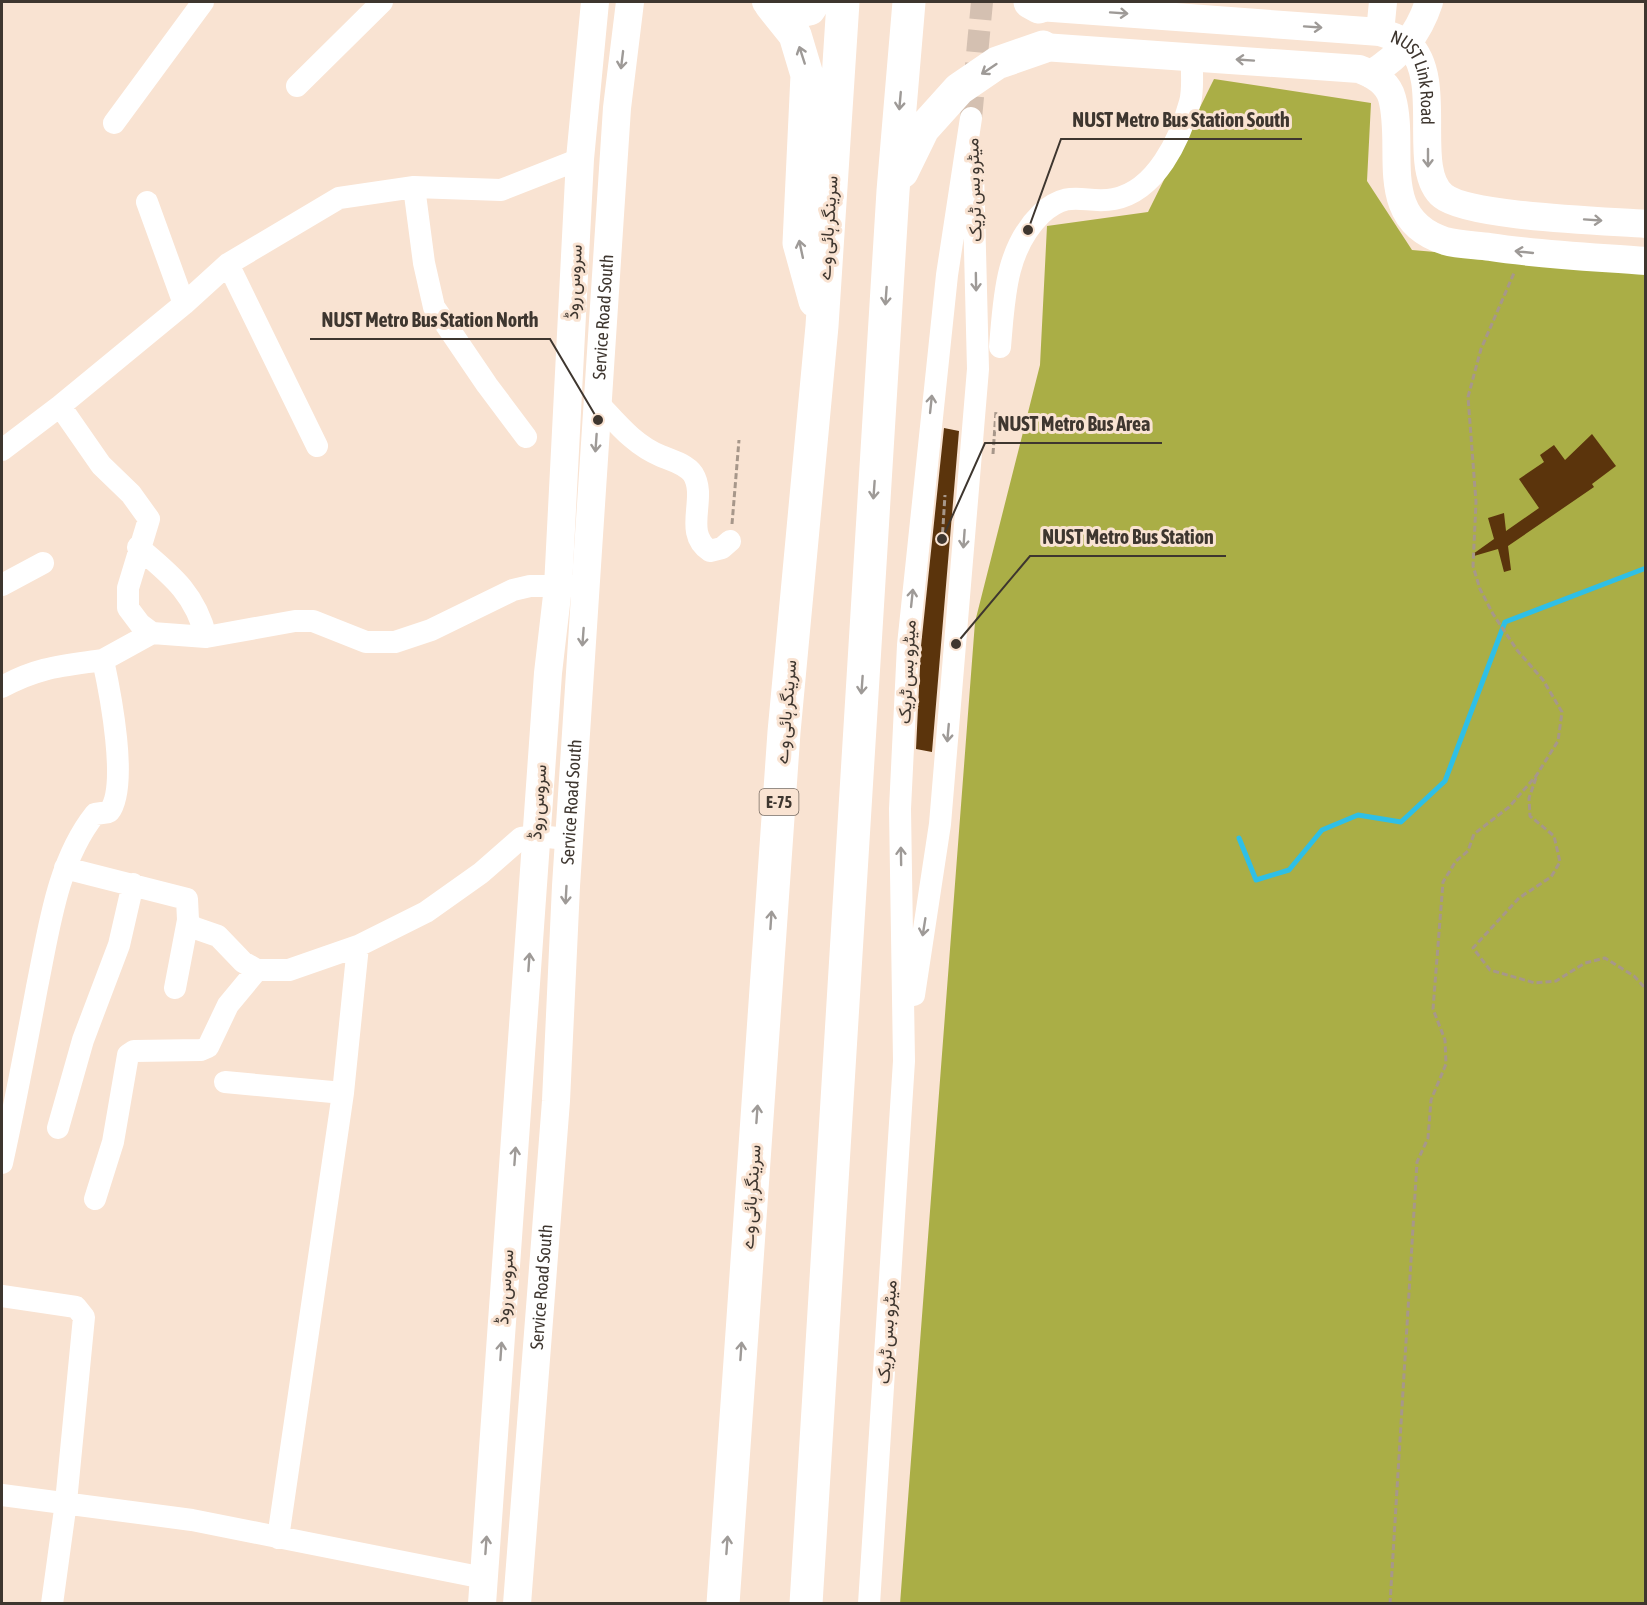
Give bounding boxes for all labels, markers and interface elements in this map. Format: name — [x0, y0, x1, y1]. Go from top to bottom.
one-way arrow — [1108, 8, 1128, 19]
one-way arrow — [1303, 22, 1323, 33]
street label: NUST Link Road — [1388, 26, 1438, 125]
one-way arrow — [796, 46, 807, 65]
one-way arrow — [617, 49, 628, 69]
one-way arrow — [1236, 54, 1256, 65]
one-way arrow — [981, 63, 998, 75]
one-way arrow — [894, 91, 905, 111]
callout: NUST Metro Bus Station South — [1061, 101, 1302, 139]
text: NUST Metro Bus Station South — [1072, 108, 1290, 131]
street label: میٹرو بس ٹریک — [961, 138, 987, 242]
one-way arrow — [1422, 148, 1434, 168]
street label: سرینگر ہائی وے — [813, 175, 844, 281]
one-way arrow — [1583, 214, 1602, 225]
one-way arrow — [795, 240, 806, 259]
street label: سروس روڈ — [561, 244, 587, 320]
one-way arrow — [1515, 246, 1535, 257]
street label: Service Road South — [588, 254, 617, 380]
one-way arrow — [970, 271, 982, 291]
one-way arrow — [881, 285, 892, 305]
callout: NUST Metro Bus Station North — [310, 301, 550, 339]
text: NUST Metro Bus Station North — [322, 308, 538, 331]
one-way arrow — [926, 395, 937, 415]
callout: NUST Metro Bus Area — [985, 405, 1162, 443]
text: NUST Metro Bus Area — [998, 412, 1150, 435]
one-way arrow — [590, 432, 601, 452]
one-way arrow — [869, 480, 880, 500]
callout: NUST Metro Bus Station — [1030, 518, 1226, 556]
text: NUST Metro Bus Station — [1042, 525, 1214, 548]
one-way arrow — [959, 529, 970, 549]
one-way arrow — [907, 589, 918, 609]
street label: میٹرو بس ٹریک — [893, 619, 921, 725]
one-way arrow — [577, 627, 588, 647]
street label: سرینگر ہائی وے — [770, 659, 803, 765]
one-way arrow — [857, 674, 868, 694]
one-way arrow — [942, 723, 953, 743]
street label: Service Road South — [556, 739, 586, 865]
street label: سروس روڈ — [524, 764, 552, 840]
road number: E-75 — [760, 789, 798, 815]
one-way arrow — [895, 846, 907, 866]
one-way arrow — [560, 884, 571, 904]
one-way arrow — [766, 910, 777, 930]
one-way arrow — [919, 917, 930, 936]
one-way arrow — [523, 952, 534, 972]
one-way arrow — [752, 1105, 763, 1125]
street label: سرینگر ہائی وے — [736, 1144, 767, 1250]
one-way arrow — [510, 1147, 521, 1167]
street label: Service Road South — [526, 1224, 556, 1350]
street label: سروس روڈ — [491, 1249, 519, 1325]
street label: میٹرو بس ٹریک — [872, 1279, 902, 1385]
one-way arrow — [495, 1341, 506, 1361]
one-way arrow — [736, 1341, 747, 1361]
one-way arrow — [481, 1536, 492, 1556]
one-way arrow — [722, 1536, 733, 1556]

